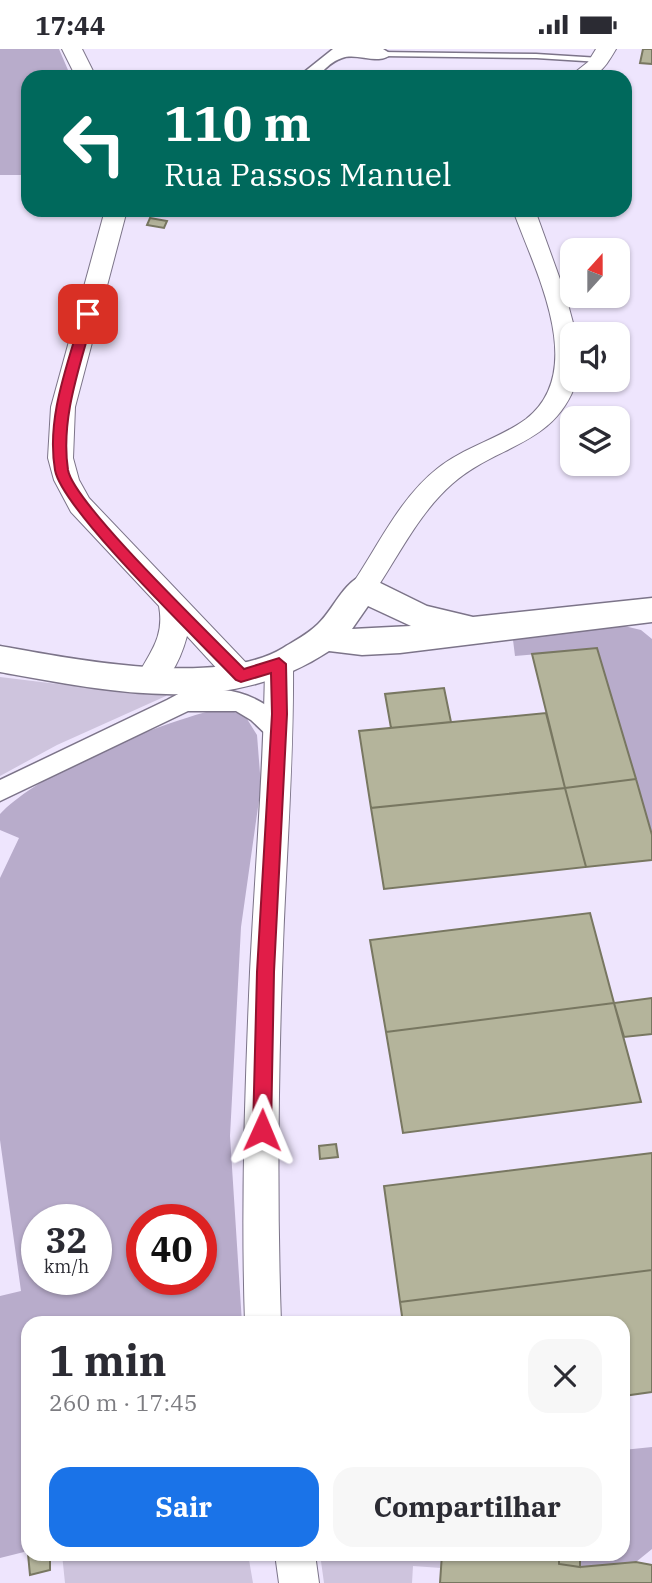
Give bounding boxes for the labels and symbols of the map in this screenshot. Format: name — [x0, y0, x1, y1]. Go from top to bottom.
north arrow — [560, 238, 630, 308]
pin — [58, 284, 118, 344]
position arrow — [225, 1093, 299, 1167]
speed limit sign: 40 — [126, 1204, 217, 1295]

